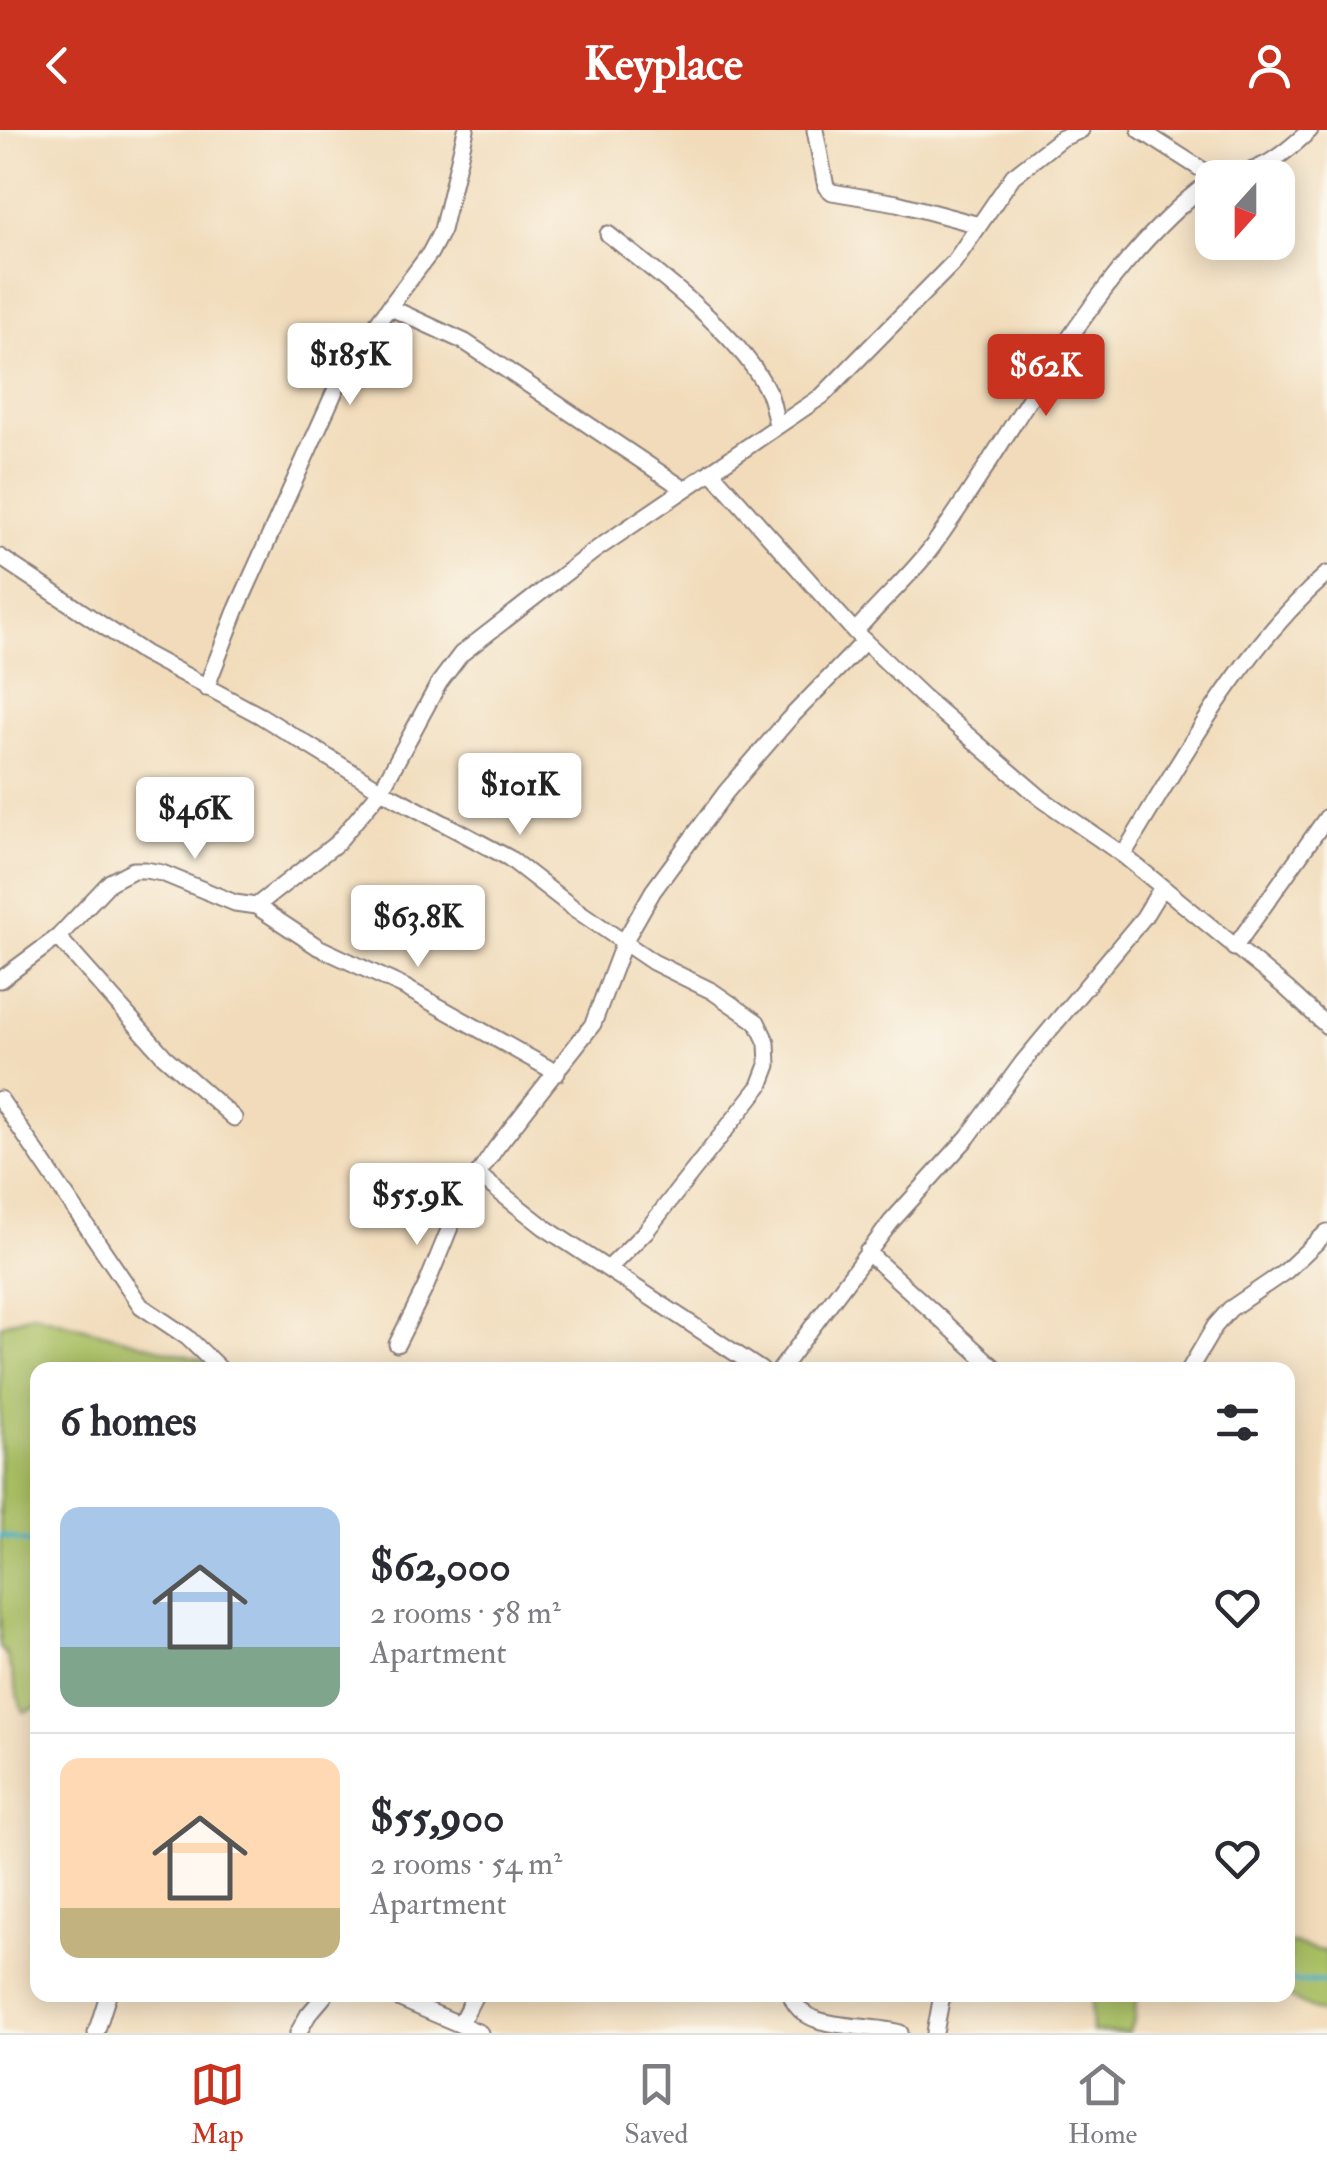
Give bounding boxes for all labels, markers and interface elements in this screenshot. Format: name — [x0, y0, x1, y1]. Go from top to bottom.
text: Keyplace — [584, 37, 743, 93]
icon: back — [30, 38, 85, 93]
icon: person — [1242, 38, 1297, 93]
north arrow — [1195, 160, 1295, 260]
map controls — [1195, 160, 1295, 260]
pin: $185K — [280, 323, 420, 408]
pin: $62K — [987, 334, 1105, 419]
text: $185K — [310, 335, 390, 375]
text: $62K — [1010, 346, 1082, 386]
pin: $101K — [450, 753, 590, 838]
text: $101K — [480, 765, 560, 805]
pin: $46K — [136, 777, 254, 862]
text: $46K — [158, 789, 232, 829]
pin: $63.8K — [337, 885, 499, 970]
text: $63.8K — [373, 897, 463, 937]
pin: $55.9K — [336, 1163, 498, 1248]
text: $55.9K — [372, 1175, 462, 1215]
icon: filters — [1210, 1395, 1265, 1450]
text: 6 homes — [60, 1396, 197, 1448]
text: $62,000 — [370, 1541, 511, 1593]
icon: home — [140, 1547, 260, 1667]
icon: heart — [1210, 1580, 1265, 1635]
text: 2 rooms · 58 m² — [370, 1593, 561, 1633]
text: Apartment — [370, 1633, 507, 1673]
text: $55,900 — [370, 1792, 505, 1844]
icon: home — [140, 1798, 260, 1918]
icon: heart — [1210, 1831, 1265, 1886]
text: 2 rooms · 54 m² — [370, 1844, 562, 1884]
text: Apartment — [370, 1884, 507, 1924]
tab: Map — [190, 2057, 245, 2152]
tab: Saved — [624, 2057, 688, 2152]
tab: Home — [1068, 2057, 1137, 2152]

